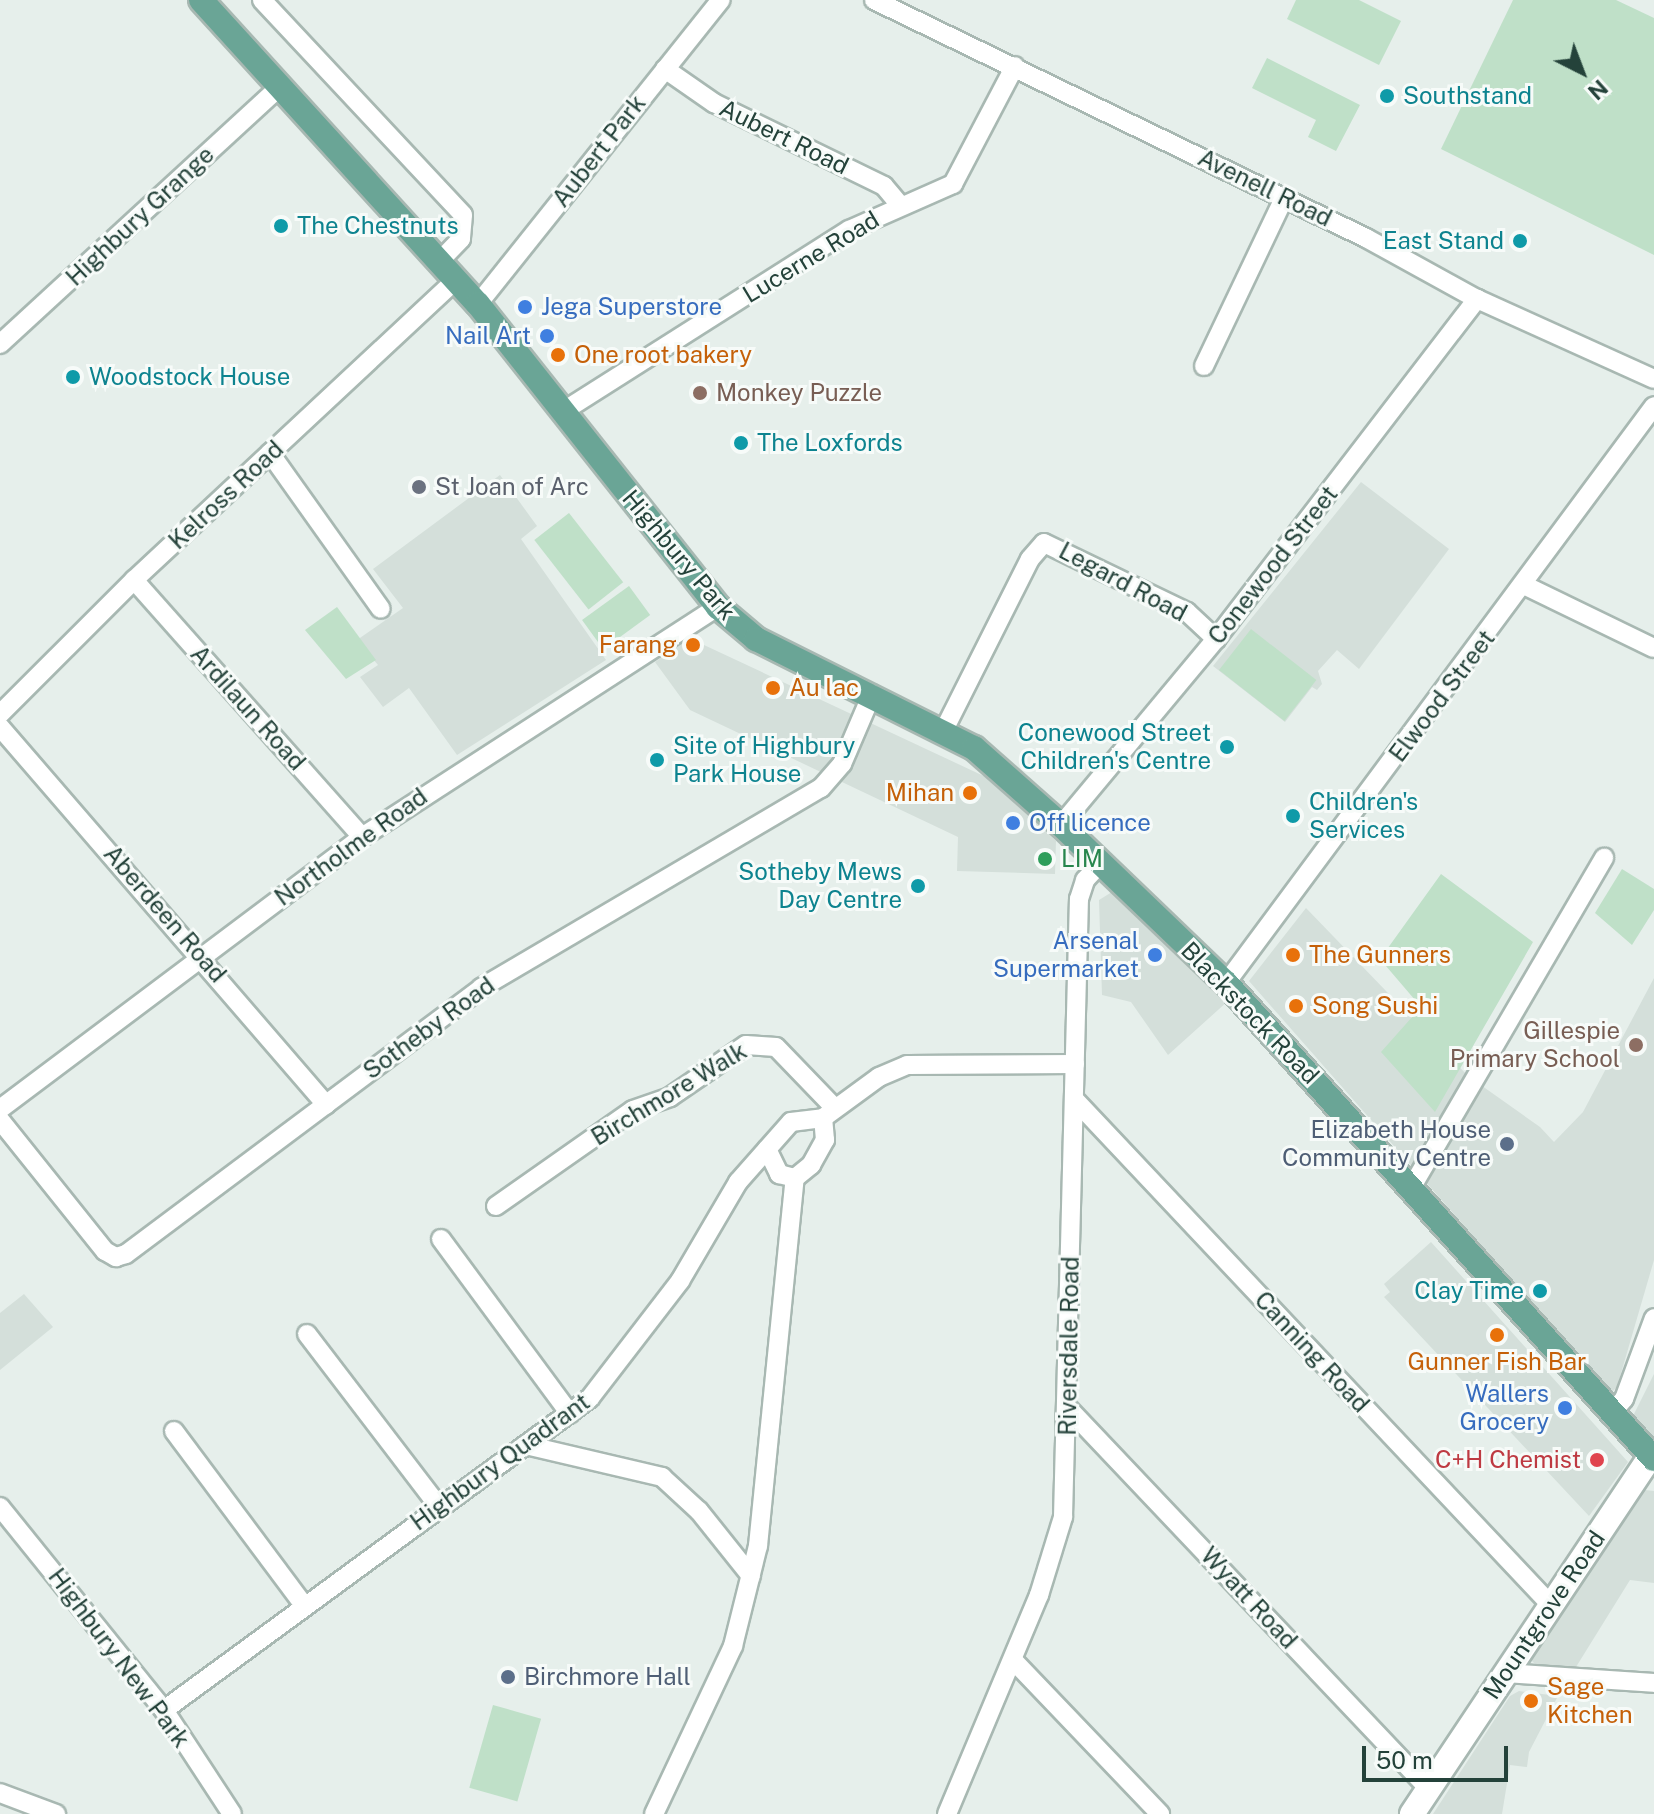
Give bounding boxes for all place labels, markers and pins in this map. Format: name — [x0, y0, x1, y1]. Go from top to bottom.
place label: Southstand — [1403, 82, 1532, 110]
marker: Southstand — [1378, 87, 1396, 105]
place label: The Chestnuts — [297, 212, 459, 240]
marker: The Chestnuts — [272, 217, 290, 235]
place label: East Stand — [1383, 227, 1504, 255]
marker: East Stand — [1511, 232, 1529, 250]
place label: Jega Superstore — [541, 293, 722, 321]
marker: Jega Superstore — [516, 298, 534, 316]
place label: Nail Art — [445, 322, 531, 350]
marker: Nail Art — [538, 327, 556, 345]
place label: One root bakery — [574, 341, 752, 369]
marker: One root bakery — [549, 346, 567, 364]
place label: Woodstock House — [89, 363, 290, 391]
marker: Woodstock House — [64, 368, 82, 386]
place label: Monkey Puzzle — [716, 379, 882, 407]
marker: Monkey Puzzle — [691, 384, 709, 402]
place label: The Loxfords — [757, 429, 903, 457]
marker: The Loxfords — [732, 434, 750, 452]
place label: St Joan of Arc — [435, 473, 589, 501]
marker: St Joan of Arc — [410, 478, 428, 496]
place label: Farang — [599, 631, 677, 659]
marker: Farang — [684, 636, 702, 654]
place label: Au lac — [789, 674, 859, 702]
marker: Au lac — [764, 679, 782, 697]
place label: Conewood Street Children's Centre — [1018, 719, 1211, 775]
place label: Site of Highbury Park House — [673, 732, 856, 788]
marker: Conewood Street Children's Centre — [1218, 738, 1236, 756]
marker: Site of Highbury Park House — [648, 751, 666, 769]
place label: Mihan — [886, 779, 954, 807]
marker: Mihan — [961, 784, 979, 802]
place label: Children's Services — [1309, 788, 1418, 844]
marker: Children's Services — [1284, 807, 1302, 825]
place label: Off licence — [1029, 809, 1151, 837]
marker: Off licence — [1004, 814, 1022, 832]
place label: LIM — [1061, 845, 1103, 873]
marker: LIM — [1036, 850, 1054, 868]
place label: Sotheby Mews Day Centre — [738, 858, 902, 914]
marker: Sotheby Mews Day Centre — [909, 877, 927, 895]
place label: Arsenal Supermarket — [993, 927, 1139, 983]
place label: The Gunners — [1309, 941, 1451, 969]
marker: Arsenal Supermarket — [1146, 946, 1164, 964]
marker: The Gunners — [1284, 946, 1302, 964]
place label: Song Sushi — [1312, 992, 1438, 1020]
marker: Song Sushi — [1287, 997, 1305, 1015]
place label: Gillespie Primary School — [1450, 1017, 1620, 1073]
marker: Gillespie Primary School — [1627, 1036, 1645, 1054]
place label: Elizabeth House Community Centre — [1282, 1116, 1491, 1172]
marker: Elizabeth House Community Centre — [1498, 1135, 1516, 1153]
place label: Clay Time — [1414, 1277, 1524, 1305]
marker: Clay Time — [1531, 1282, 1549, 1300]
marker: Gunner Fish Bar — [1488, 1326, 1506, 1344]
place label: Gunner Fish Bar — [1408, 1348, 1586, 1376]
place label: Wallers Grocery — [1460, 1380, 1549, 1436]
marker: Wallers Grocery — [1556, 1399, 1574, 1417]
place label: C+H Chemist — [1435, 1446, 1581, 1474]
marker: C+H Chemist — [1588, 1451, 1606, 1469]
place label: Birchmore Hall — [524, 1663, 691, 1691]
marker: Birchmore Hall — [499, 1668, 517, 1686]
place label: Sage Kitchen — [1547, 1673, 1632, 1729]
marker: Sage Kitchen — [1522, 1692, 1540, 1710]

